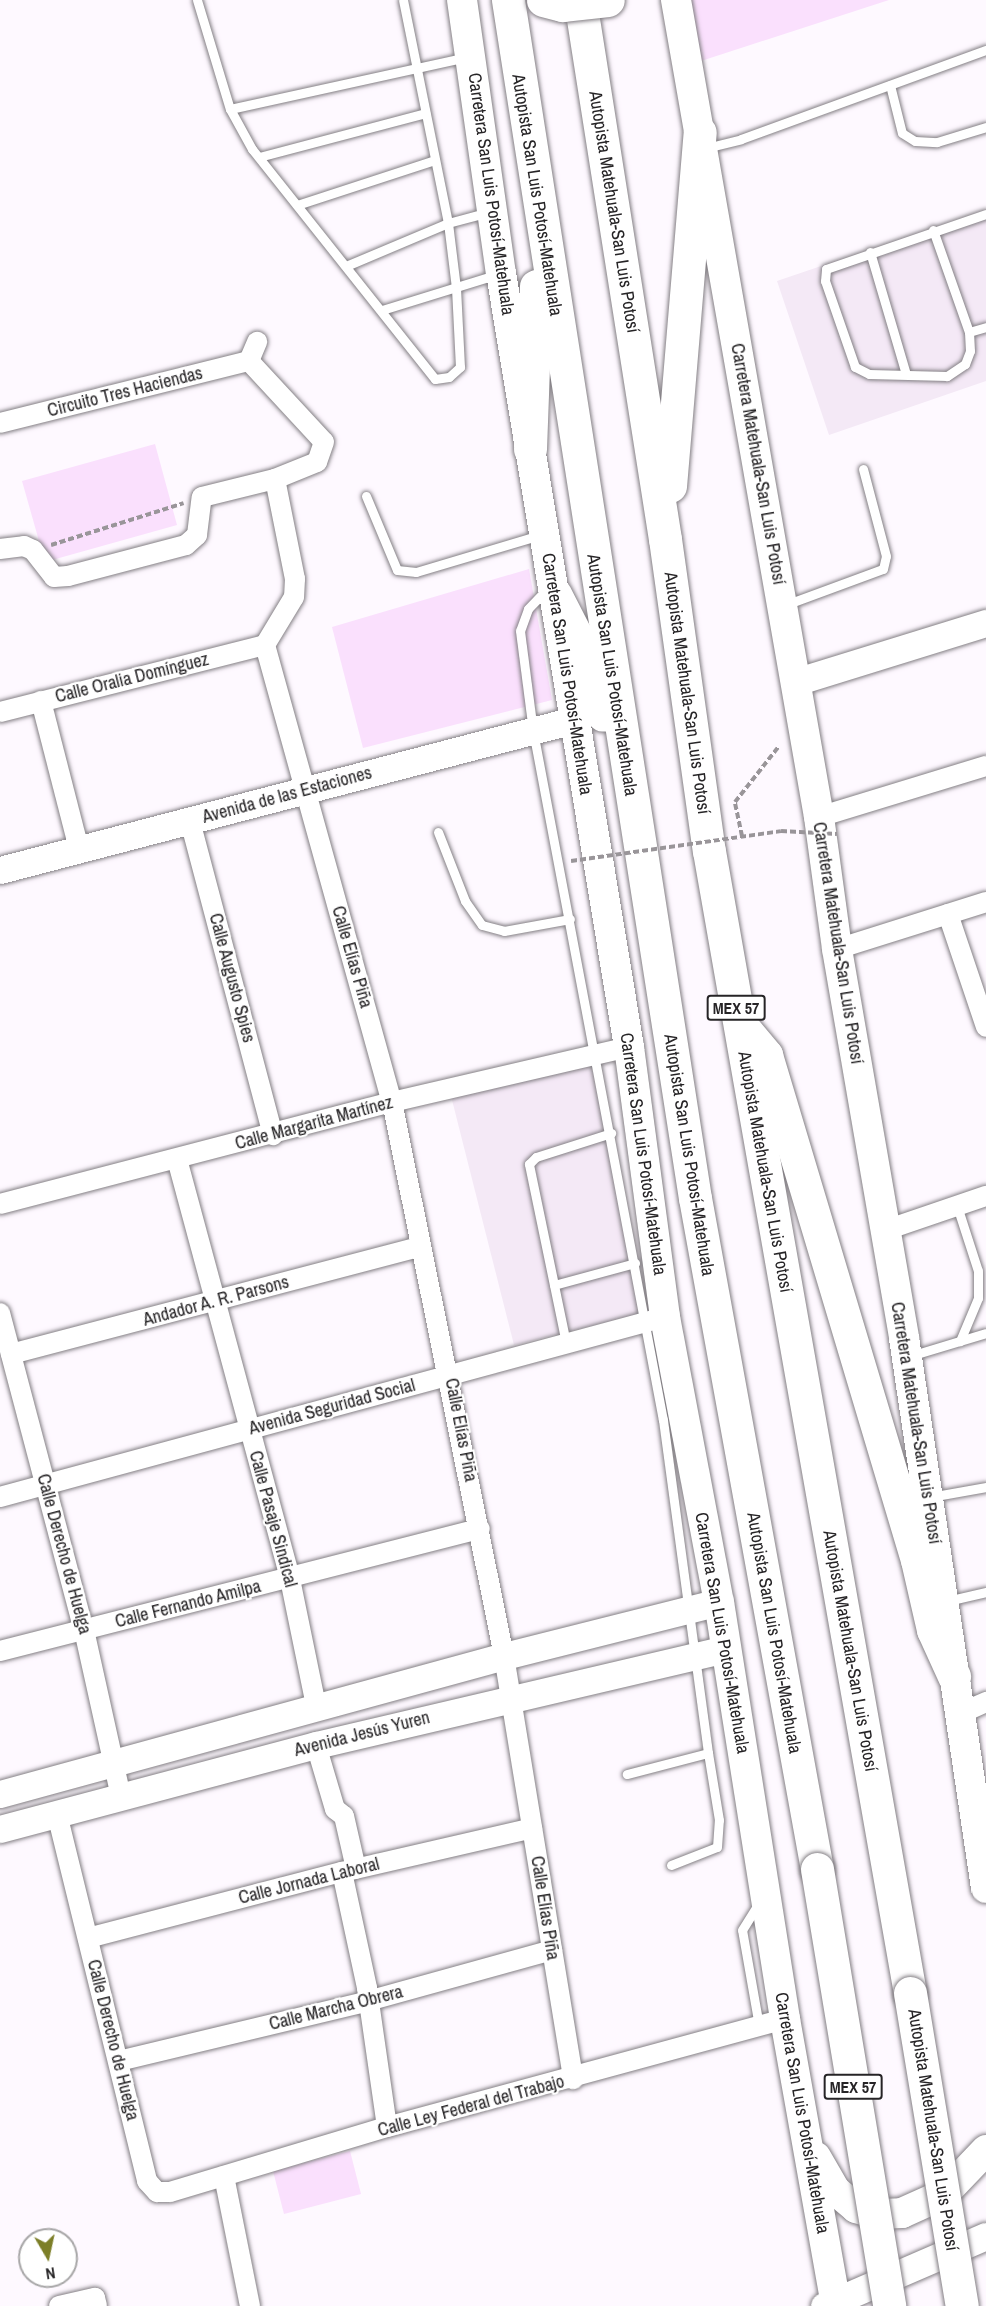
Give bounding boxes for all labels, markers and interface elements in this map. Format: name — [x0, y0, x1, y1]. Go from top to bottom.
street label: Carretera San Luis Potosí-Matehuala — [463, 71, 519, 317]
street label: Autopista San Luis Potosí-Matehuala — [507, 73, 567, 317]
street label: Autopista Matehuala-San Luis Potosí — [584, 90, 644, 334]
street label: Carretera Matehuala-San Luis Potosí — [726, 342, 790, 586]
street label: Circuito Tres Haciendas — [45, 362, 205, 422]
street label: Carretera San Luis Potosí-Matehuala — [537, 552, 597, 796]
street label: Autopista San Luis Potosí-Matehuala — [582, 553, 642, 797]
street label: Autopista Matehuala-San Luis Potosí — [659, 570, 715, 816]
street label: Calle Oralia Domínguez — [53, 648, 211, 708]
street label: Avenida de las Estaciones — [200, 762, 374, 828]
street label: Carretera Matehuala-San Luis Potosí — [808, 821, 868, 1065]
street label: Calle Elías Piña — [327, 904, 377, 1010]
street label: Calle Augusto Spies — [204, 911, 260, 1045]
road number: MEX 57 — [706, 995, 766, 1021]
street label: Carretera San Luis Potosí-Matehuala — [615, 1031, 671, 1277]
street label: Autopista San Luis Potosí-Matehuala — [659, 1033, 719, 1277]
street label: Autopista Matehuala-San Luis Potosí — [733, 1050, 797, 1294]
street label: Calle Margarita Martínez — [233, 1092, 395, 1154]
street label: Andador A. R. Parsons — [140, 1271, 292, 1331]
street label: Carretera Matehuala-San Luis Potosí — [886, 1301, 946, 1545]
street label: Avenida Seguridad Social — [246, 1374, 418, 1440]
street label: Calle Elías Piña — [440, 1376, 482, 1484]
street label: Calle Pasaje Sindical — [244, 1448, 302, 1590]
street label: Calle Derecho de Huelga — [32, 1472, 96, 1636]
street label: Carretera San Luis Potosí-Matehuala — [690, 1511, 754, 1755]
street label: Autopista San Luis Potosí-Matehuala — [742, 1511, 806, 1755]
street label: Autopista Matehuala-San Luis Potosí — [818, 1529, 882, 1773]
street label: Calle Fernando Amilpa — [113, 1575, 263, 1633]
street label: Avenida Jesús Yuren — [292, 1707, 432, 1761]
street label: Calle Jornada Laboral — [236, 1853, 382, 1909]
street label: Calle Elías Piña — [526, 1854, 564, 1962]
street label: Calle Derecho de Huelga — [83, 1957, 143, 2123]
street label: Calle Marcha Obrera — [267, 1981, 405, 2035]
street label: Carretera San Luis Potosí-Matehuala — [770, 1991, 834, 2235]
street label: Autopista Matehuala-San Luis Potosí — [903, 2008, 963, 2252]
street label: Calle Ley Federal del Trabajo — [375, 2071, 567, 2141]
road number: MEX 57 — [823, 2074, 883, 2100]
north arrow — [18, 2228, 78, 2288]
text: N — [44, 2262, 57, 2285]

